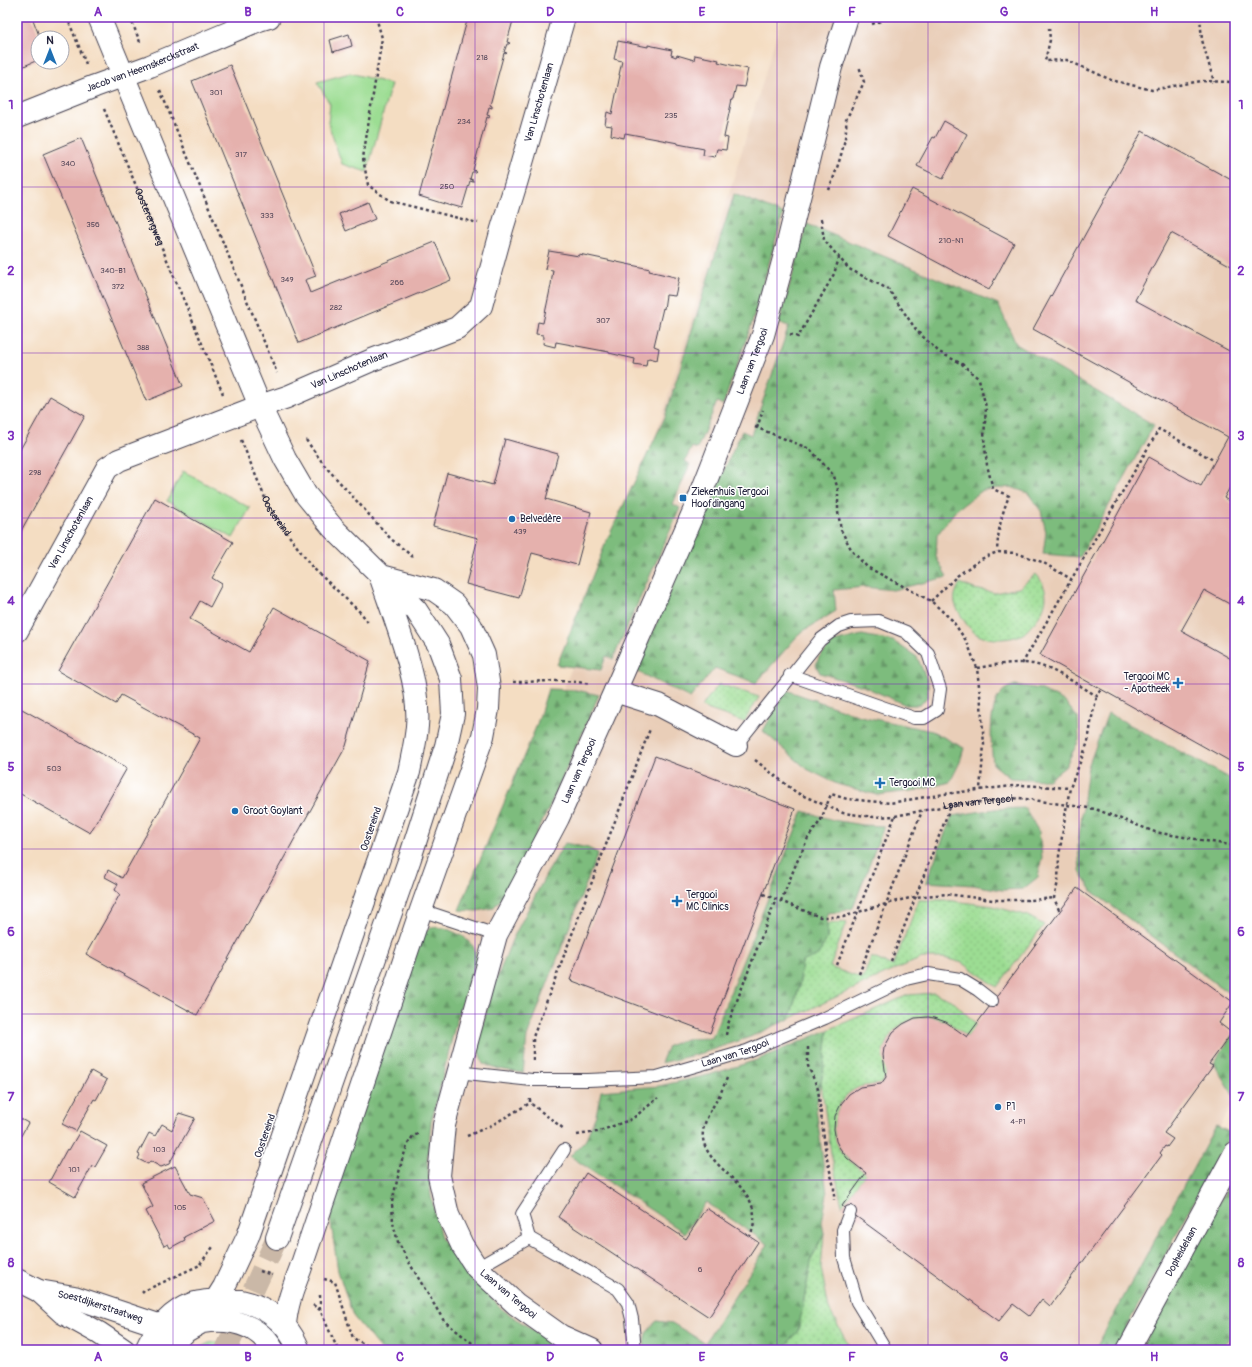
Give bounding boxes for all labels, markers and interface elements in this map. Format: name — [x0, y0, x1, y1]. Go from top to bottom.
text: A — [94, 4, 103, 20]
text: B — [244, 4, 252, 20]
text: C — [396, 4, 404, 20]
text: D — [546, 4, 554, 20]
text: E — [699, 4, 706, 20]
text: F — [848, 4, 856, 20]
text: G — [1000, 4, 1009, 20]
text: H — [1150, 4, 1158, 20]
north arrow — [30, 30, 70, 70]
text: N — [46, 34, 54, 47]
street label: Jacob van Heemskerckstraat — [85, 40, 202, 95]
house number: 218 — [476, 53, 488, 62]
street label: Van Linschotenlaan — [522, 61, 557, 144]
house number: 301 — [209, 88, 223, 97]
text: 1 — [8, 97, 14, 113]
text: 1 — [1238, 97, 1244, 113]
house number: 235 — [664, 111, 678, 120]
house number: 234 — [457, 117, 471, 126]
house number: 317 — [235, 150, 248, 159]
house number: 340 — [61, 159, 76, 168]
house number: 250 — [440, 182, 455, 191]
street label: Oosterengweg — [132, 187, 166, 247]
house number: 333 — [260, 211, 274, 220]
house number: 356 — [86, 220, 100, 229]
house number: 210-N1 — [938, 236, 964, 245]
text: 2 — [7, 263, 15, 279]
text: 2 — [1237, 263, 1245, 279]
house number: 340-B1 — [100, 266, 126, 275]
house number: 349 — [280, 275, 294, 284]
house number: 266 — [390, 278, 404, 287]
house number: 372 — [111, 282, 125, 291]
house number: 282 — [330, 303, 343, 312]
house number: 307 — [596, 316, 611, 325]
street label: Laan van Tergooi — [734, 327, 771, 396]
house number: 388 — [137, 343, 149, 352]
street label: Van Linschotenlaan — [309, 349, 390, 392]
text: 3 — [7, 428, 15, 444]
text: 3 — [1237, 428, 1245, 444]
house number: 298 — [29, 468, 41, 477]
place label: Ziekenhuis Tergooi Hoofdingang — [691, 486, 768, 510]
marker: Ziekenhuis Tergooi Hoofdingang — [678, 493, 688, 503]
street label: Van Linschotenlaan — [46, 494, 96, 572]
street label: Oostereind — [259, 494, 293, 539]
place label: Belvedère — [520, 513, 561, 525]
marker: Belvedère — [507, 514, 517, 524]
house number: 439 — [513, 527, 527, 536]
text: 4 — [7, 593, 15, 609]
text: 4 — [1237, 593, 1245, 609]
place label: Tergooi MC - Apotheek — [1123, 671, 1171, 695]
marker: Tergooi MC - Apotheek — [1173, 678, 1183, 688]
street label: Laan van Tergooi — [559, 736, 599, 806]
text: 5 — [7, 759, 15, 775]
text: 5 — [1237, 759, 1245, 775]
house number: 503 — [47, 764, 62, 773]
marker: Tergooi MC — [874, 777, 886, 789]
place label: Tergooi MC — [889, 777, 936, 789]
street label: Laan van Tergooi — [942, 793, 1014, 812]
place label: Groot Goylant — [243, 805, 303, 817]
street label: Oostereind — [358, 805, 384, 853]
marker: Groot Goylant — [230, 806, 240, 816]
place label: Tergooi MC Clinics — [686, 889, 729, 913]
marker: Tergooi MC Clinics — [671, 895, 683, 907]
text: 6 — [7, 924, 15, 940]
text: 6 — [1237, 924, 1245, 940]
street label: Laan van Tergooi — [700, 1036, 771, 1070]
text: 7 — [8, 1089, 15, 1105]
text: 7 — [1238, 1089, 1245, 1105]
place label: P1 — [1006, 1101, 1016, 1113]
marker: P1 — [993, 1102, 1003, 1112]
street label: Oostereind — [252, 1112, 278, 1160]
house number: 4-P1 — [1010, 1117, 1026, 1126]
house number: 103 — [152, 1145, 166, 1154]
house number: 101 — [68, 1165, 80, 1174]
house number: 105 — [174, 1203, 186, 1212]
street label: Dopheidelaan — [1163, 1224, 1200, 1279]
text: 8 — [8, 1255, 15, 1271]
text: 8 — [1238, 1255, 1245, 1271]
house number: 6 — [698, 1265, 703, 1274]
street label: Laan van Tergooi — [477, 1267, 539, 1321]
street label: Soestdijkerstraatweg — [57, 1288, 144, 1326]
text: A — [94, 1349, 103, 1365]
text: B — [244, 1349, 252, 1365]
text: C — [396, 1349, 404, 1365]
text: D — [546, 1349, 554, 1365]
text: E — [699, 1349, 706, 1365]
text: F — [848, 1349, 856, 1365]
text: G — [1000, 1349, 1009, 1365]
text: H — [1150, 1349, 1158, 1365]

